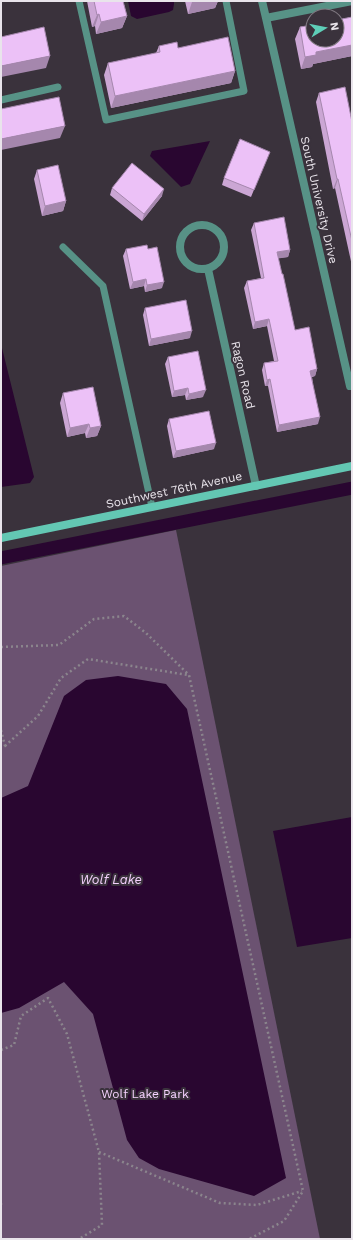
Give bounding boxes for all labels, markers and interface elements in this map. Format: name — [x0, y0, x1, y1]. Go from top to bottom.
north arrow — [305, 8, 345, 48]
text: N — [327, 21, 341, 31]
street label: South University Drive — [298, 135, 340, 265]
street label: Ragon Road — [228, 340, 258, 410]
street label: Southwest 76th Avenue — [105, 469, 243, 511]
water label: Wolf Lake — [80, 872, 142, 887]
park label: Wolf Lake Park — [101, 1087, 189, 1101]

